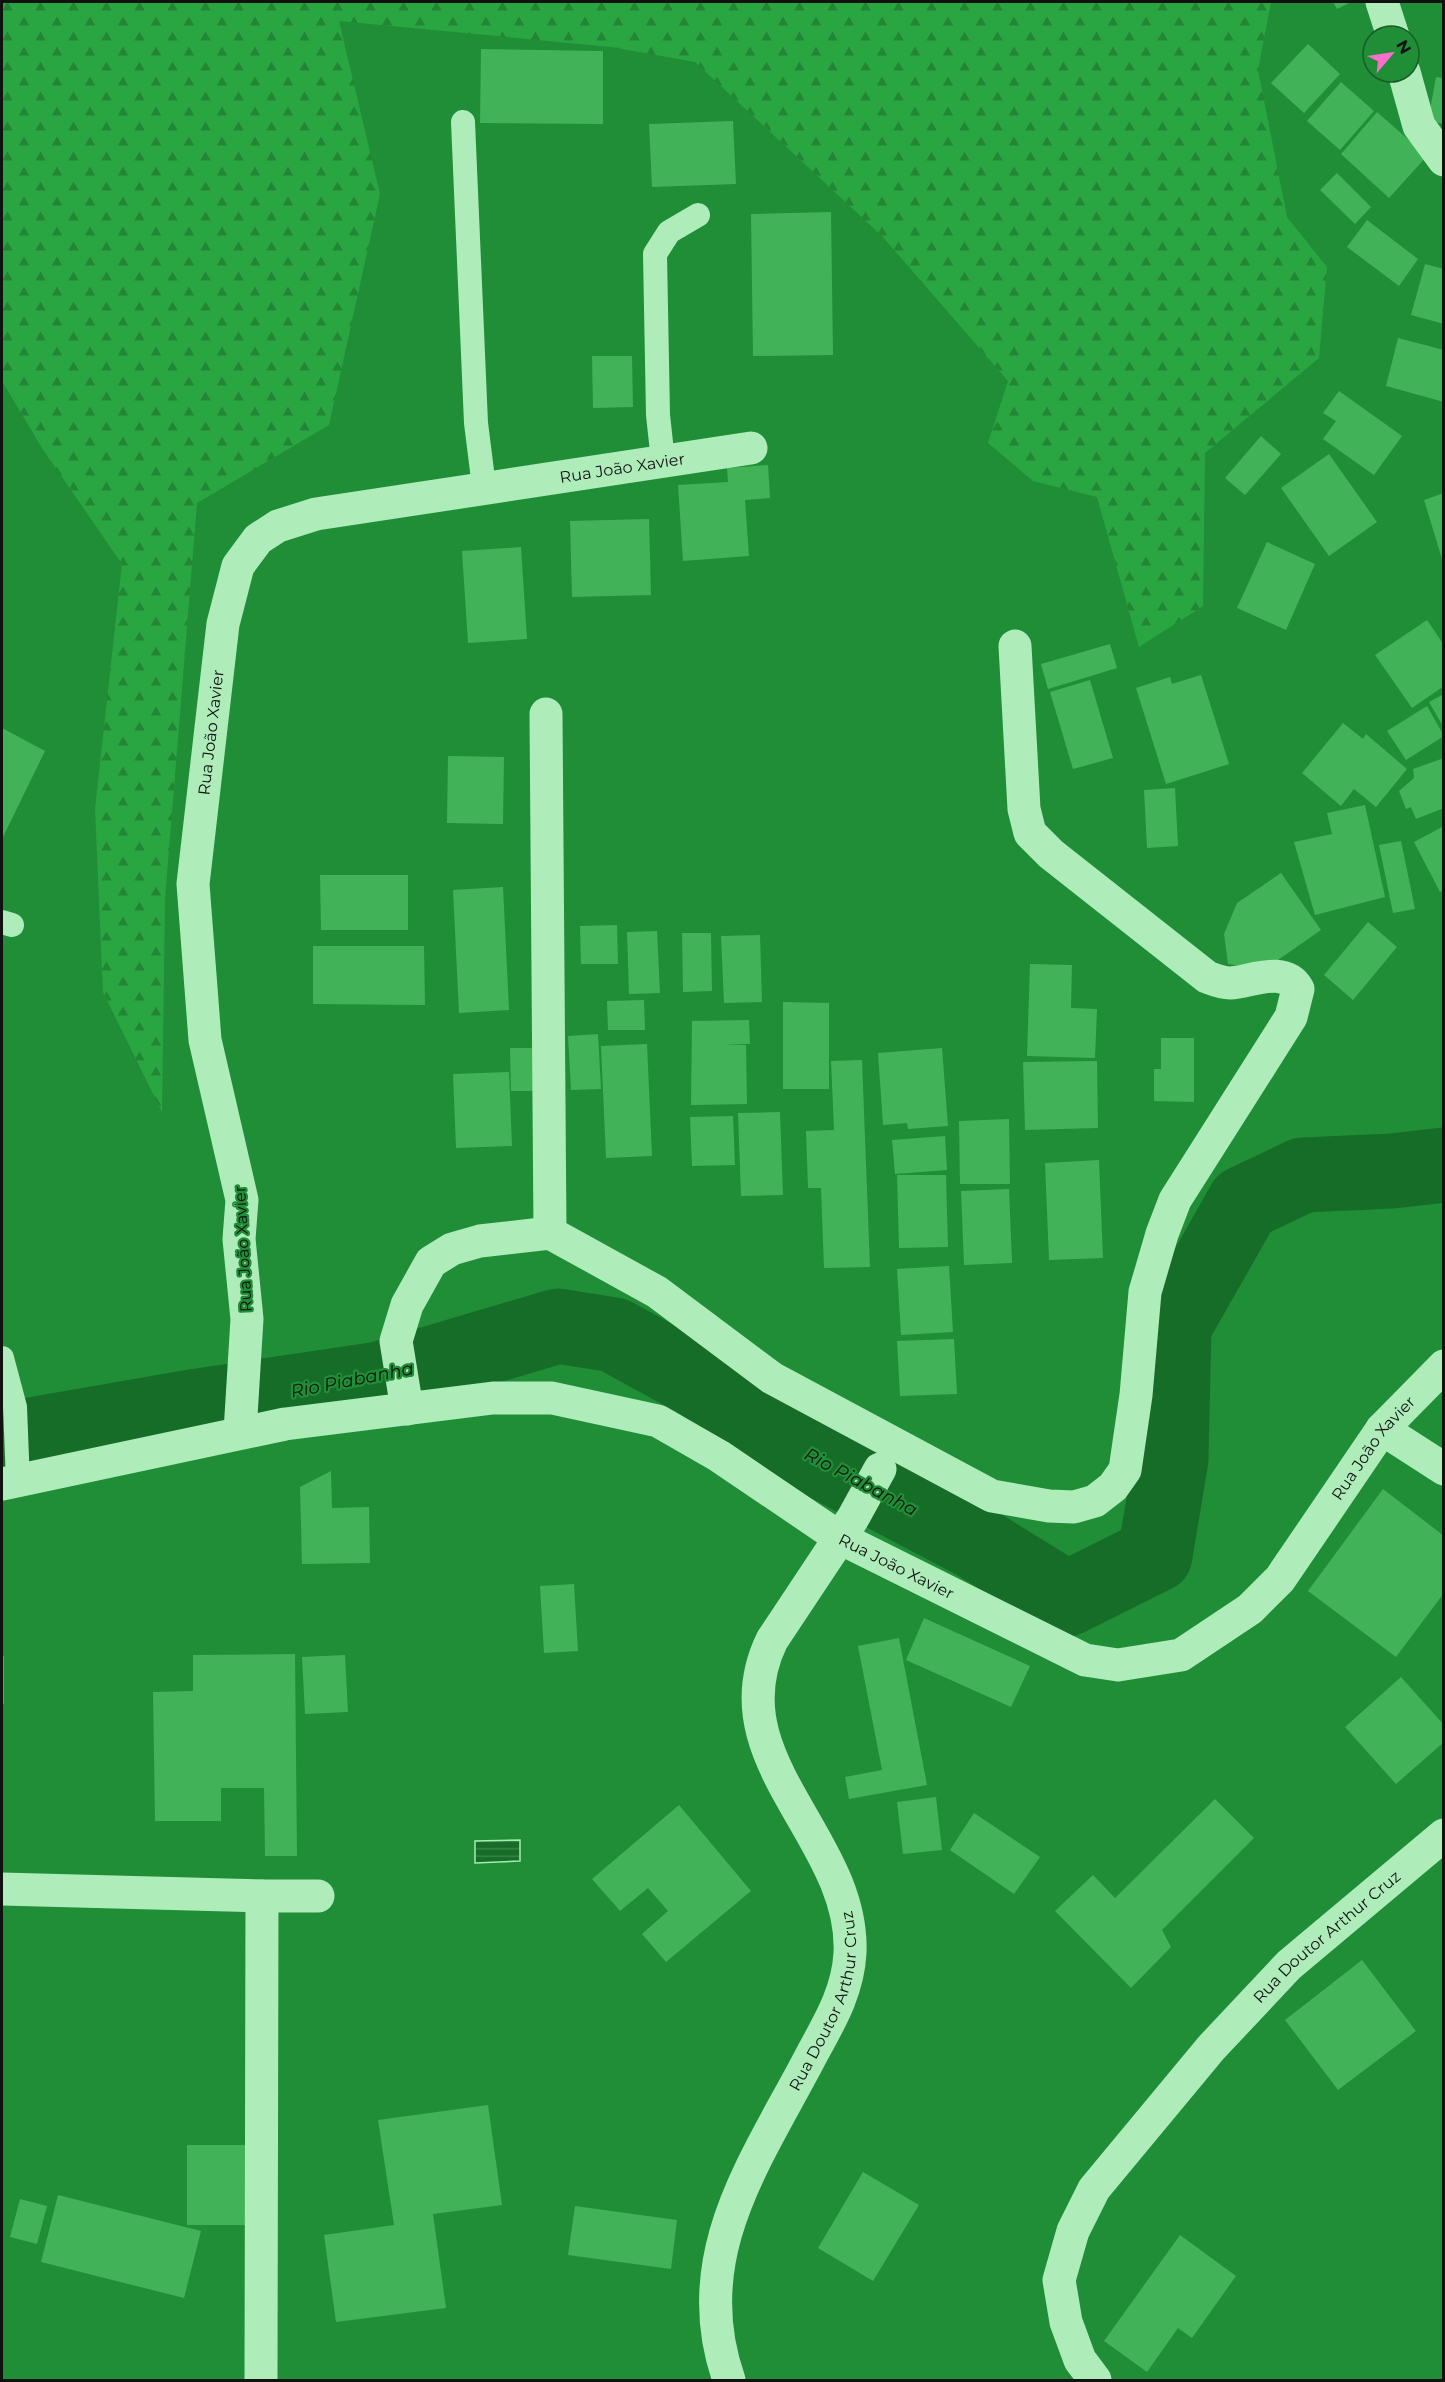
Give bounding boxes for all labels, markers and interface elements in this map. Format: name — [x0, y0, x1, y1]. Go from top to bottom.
north arrow — [1361, 24, 1421, 84]
text: N — [1392, 37, 1415, 57]
street label: Rua João Xavier — [558, 449, 686, 486]
street label: Rua João Xavier — [194, 669, 227, 796]
street label: Rua João Xavier — [230, 1185, 256, 1313]
water label: Rio Piabanha — [289, 1357, 415, 1403]
street label: Rua João Xavier — [1327, 1392, 1419, 1504]
water label: Rio Piabanha — [801, 1443, 921, 1521]
street label: Rua João Xavier — [836, 1529, 957, 1603]
street label: Rua Doutor Arthur Cruz — [1249, 1866, 1404, 2007]
street label: Rua Doutor Arthur Cruz — [785, 1910, 860, 2094]

